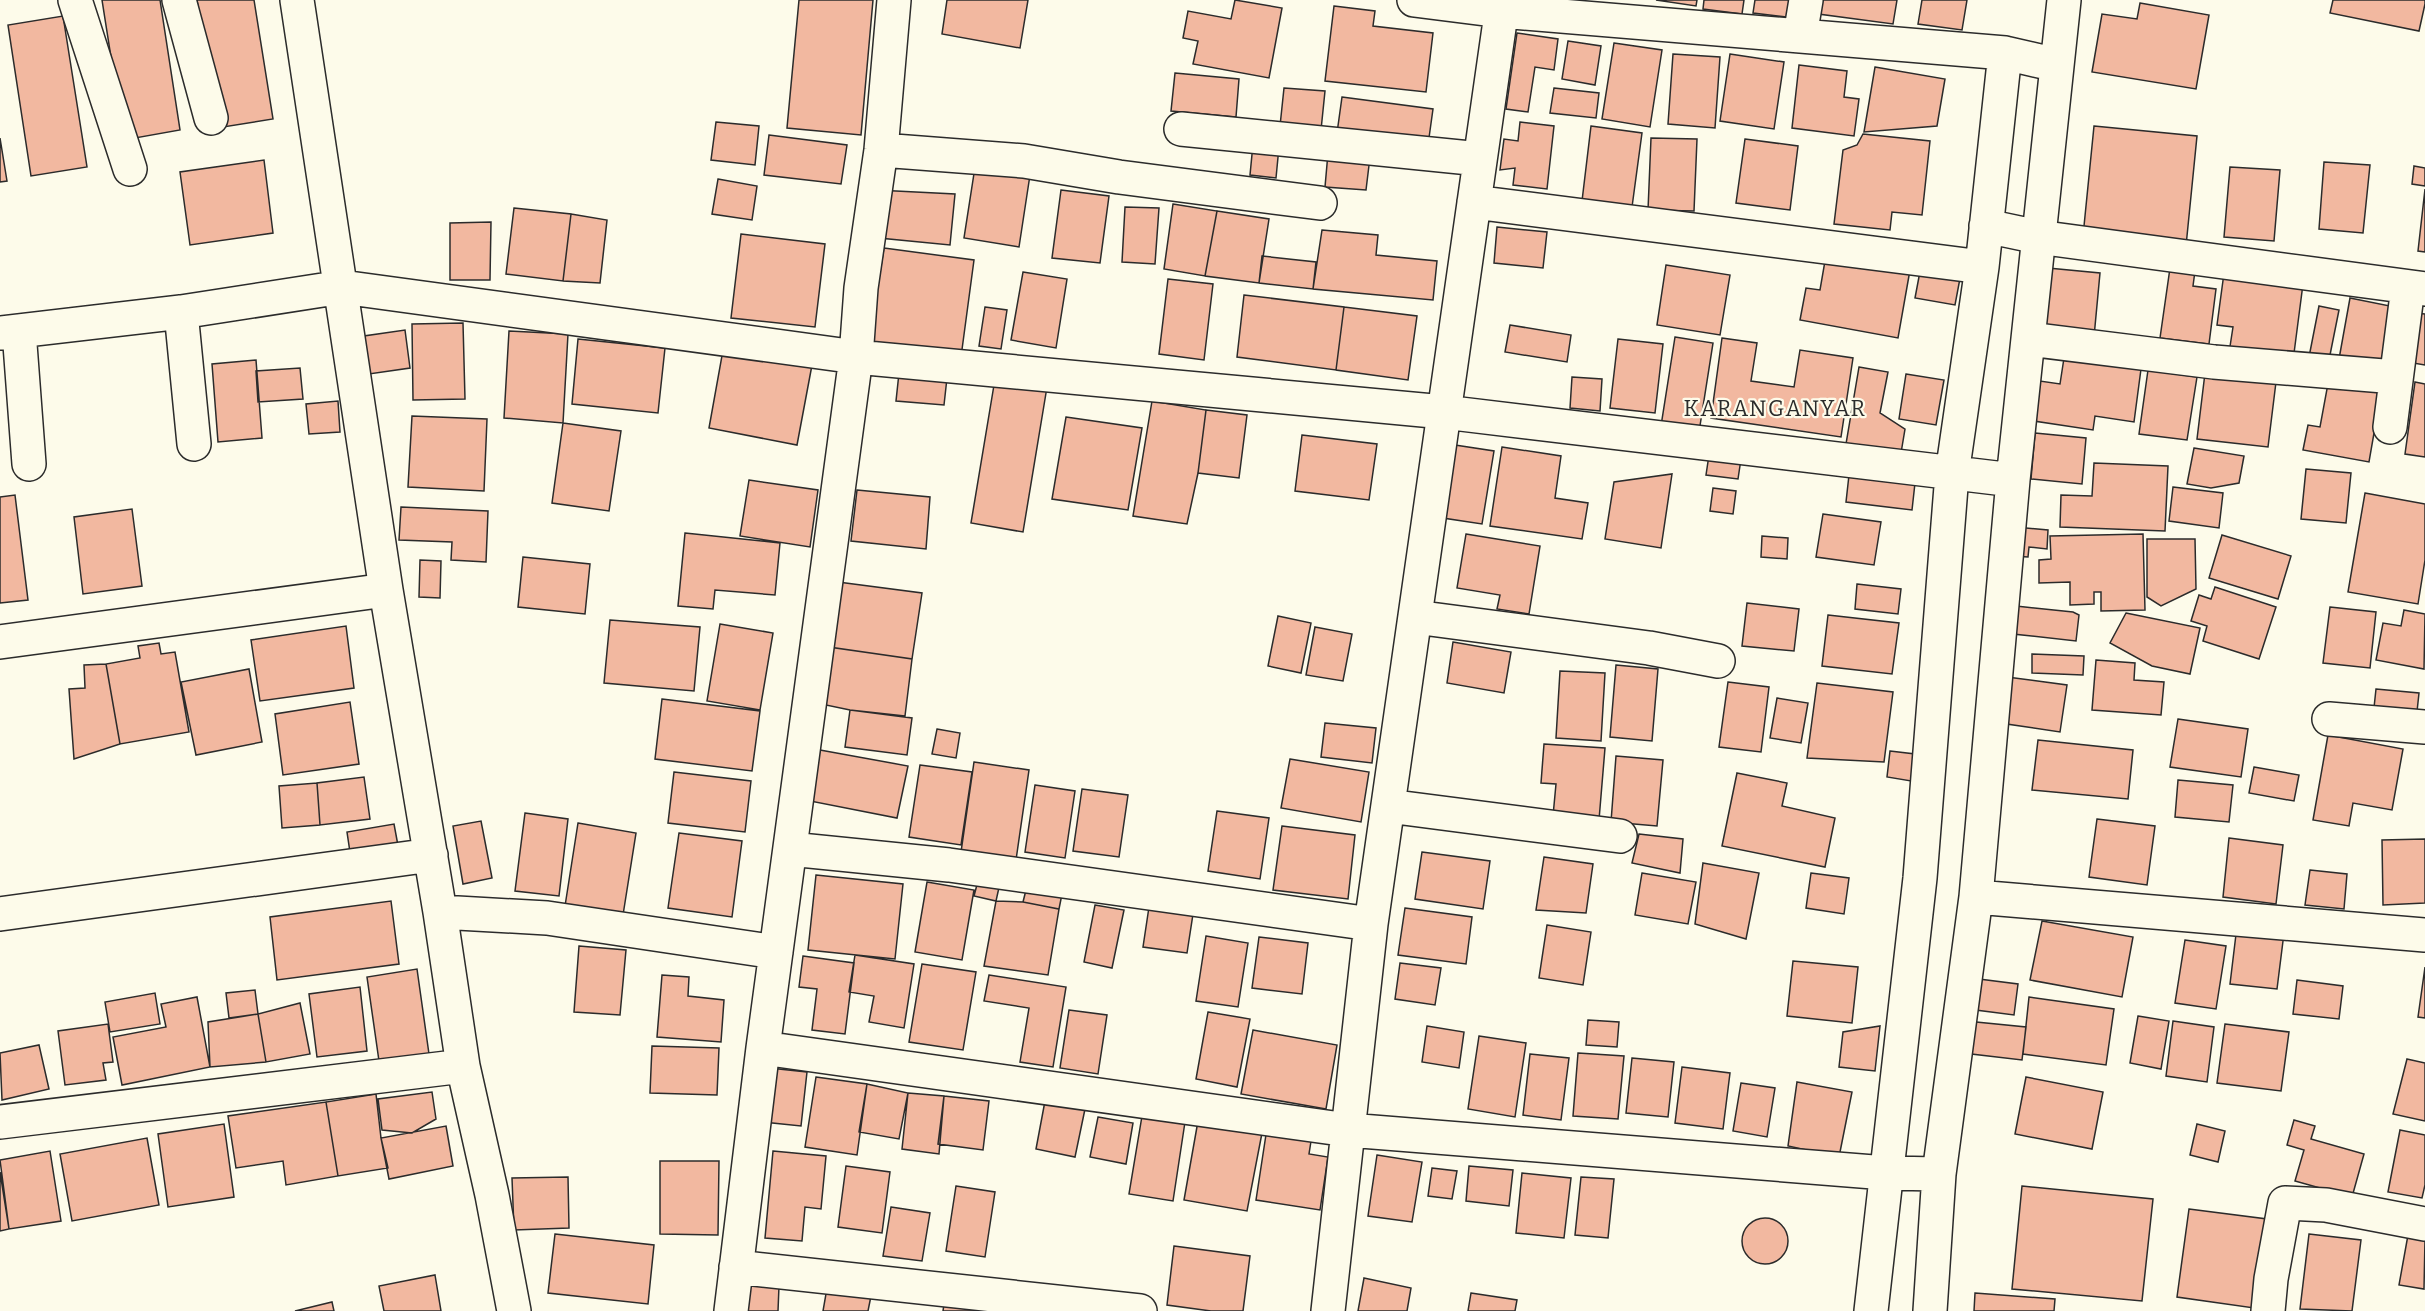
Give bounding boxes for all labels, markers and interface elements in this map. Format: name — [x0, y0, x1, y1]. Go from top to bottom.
district label: KARANGANYAR — [1684, 395, 1866, 422]

